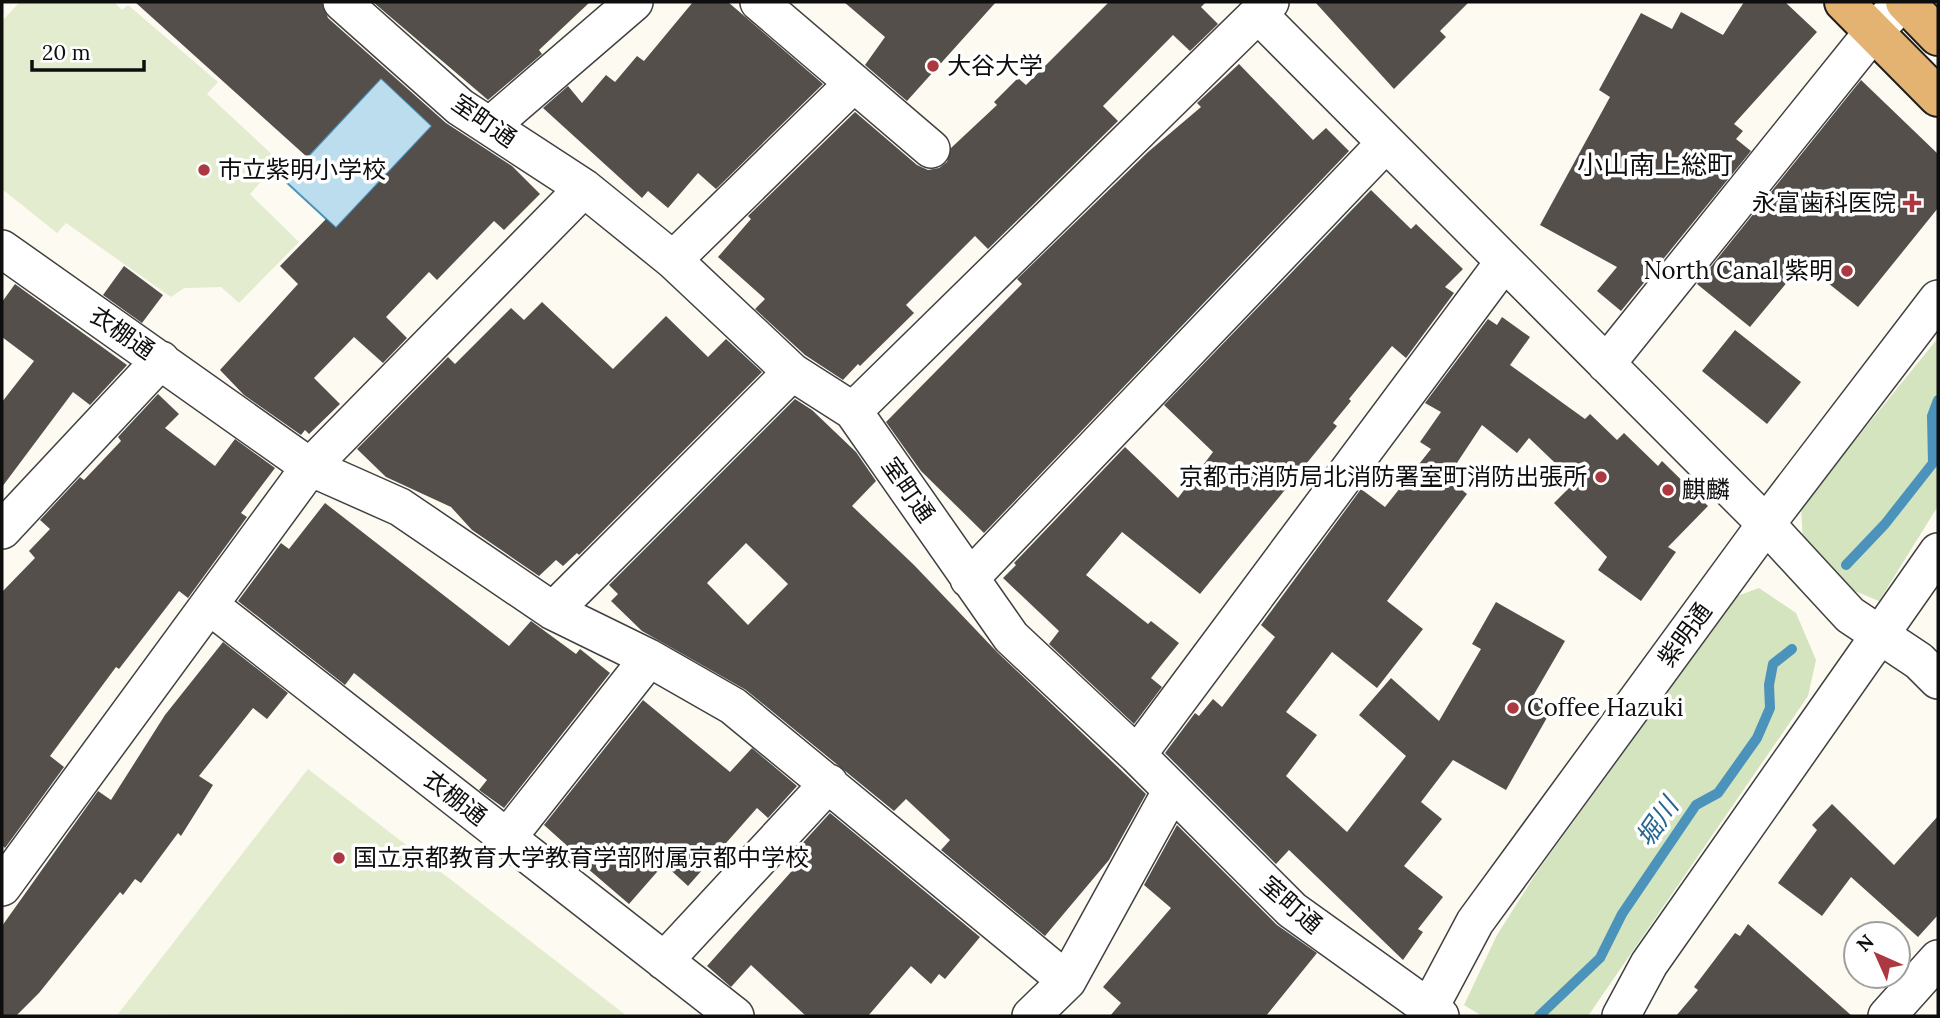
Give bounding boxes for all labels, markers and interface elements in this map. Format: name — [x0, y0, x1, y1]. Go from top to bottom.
scale bar — [32, 28, 144, 72]
text: 20 m — [42, 39, 91, 66]
place label: 大谷大学 — [947, 50, 1043, 81]
marker: 大谷大学 — [925, 58, 941, 74]
street label: 室町通 — [446, 87, 523, 154]
district label: 小山南上総町 — [1577, 148, 1733, 181]
place label: 市立紫明小学校 — [218, 154, 386, 185]
marker: 市立紫明小学校 — [196, 162, 212, 178]
place label: 永富歯科医院 — [1752, 187, 1896, 218]
marker: 永富歯科医院 — [1902, 193, 1922, 213]
place label: North Canal 紫明 — [1643, 255, 1833, 286]
marker: North Canal 紫明 — [1839, 263, 1855, 279]
street label: 衣棚通 — [84, 299, 161, 366]
street label: 室町通 — [875, 451, 942, 528]
place label: 京都市消防局北消防署室町消防出張所 — [1179, 461, 1587, 492]
marker: 京都市消防局北消防署室町消防出張所 — [1593, 469, 1609, 485]
place label: 麒麟 — [1682, 474, 1730, 505]
marker: 麒麟 — [1660, 482, 1676, 498]
street label: 紫明通 — [1651, 596, 1718, 673]
place label: Coffee Hazuki — [1527, 692, 1683, 723]
marker: Coffee Hazuki — [1505, 700, 1521, 716]
street label: 衣棚通 — [417, 763, 493, 832]
water label: 堀川 — [1628, 789, 1687, 852]
place label: 国立京都教育大学教育学部附属京都中学校 — [353, 842, 809, 873]
marker: 国立京都教育大学教育学部附属京都中学校 — [331, 850, 347, 866]
street label: 室町通 — [1254, 869, 1329, 940]
north arrow — [1842, 920, 1912, 990]
text: N — [1851, 929, 1879, 957]

